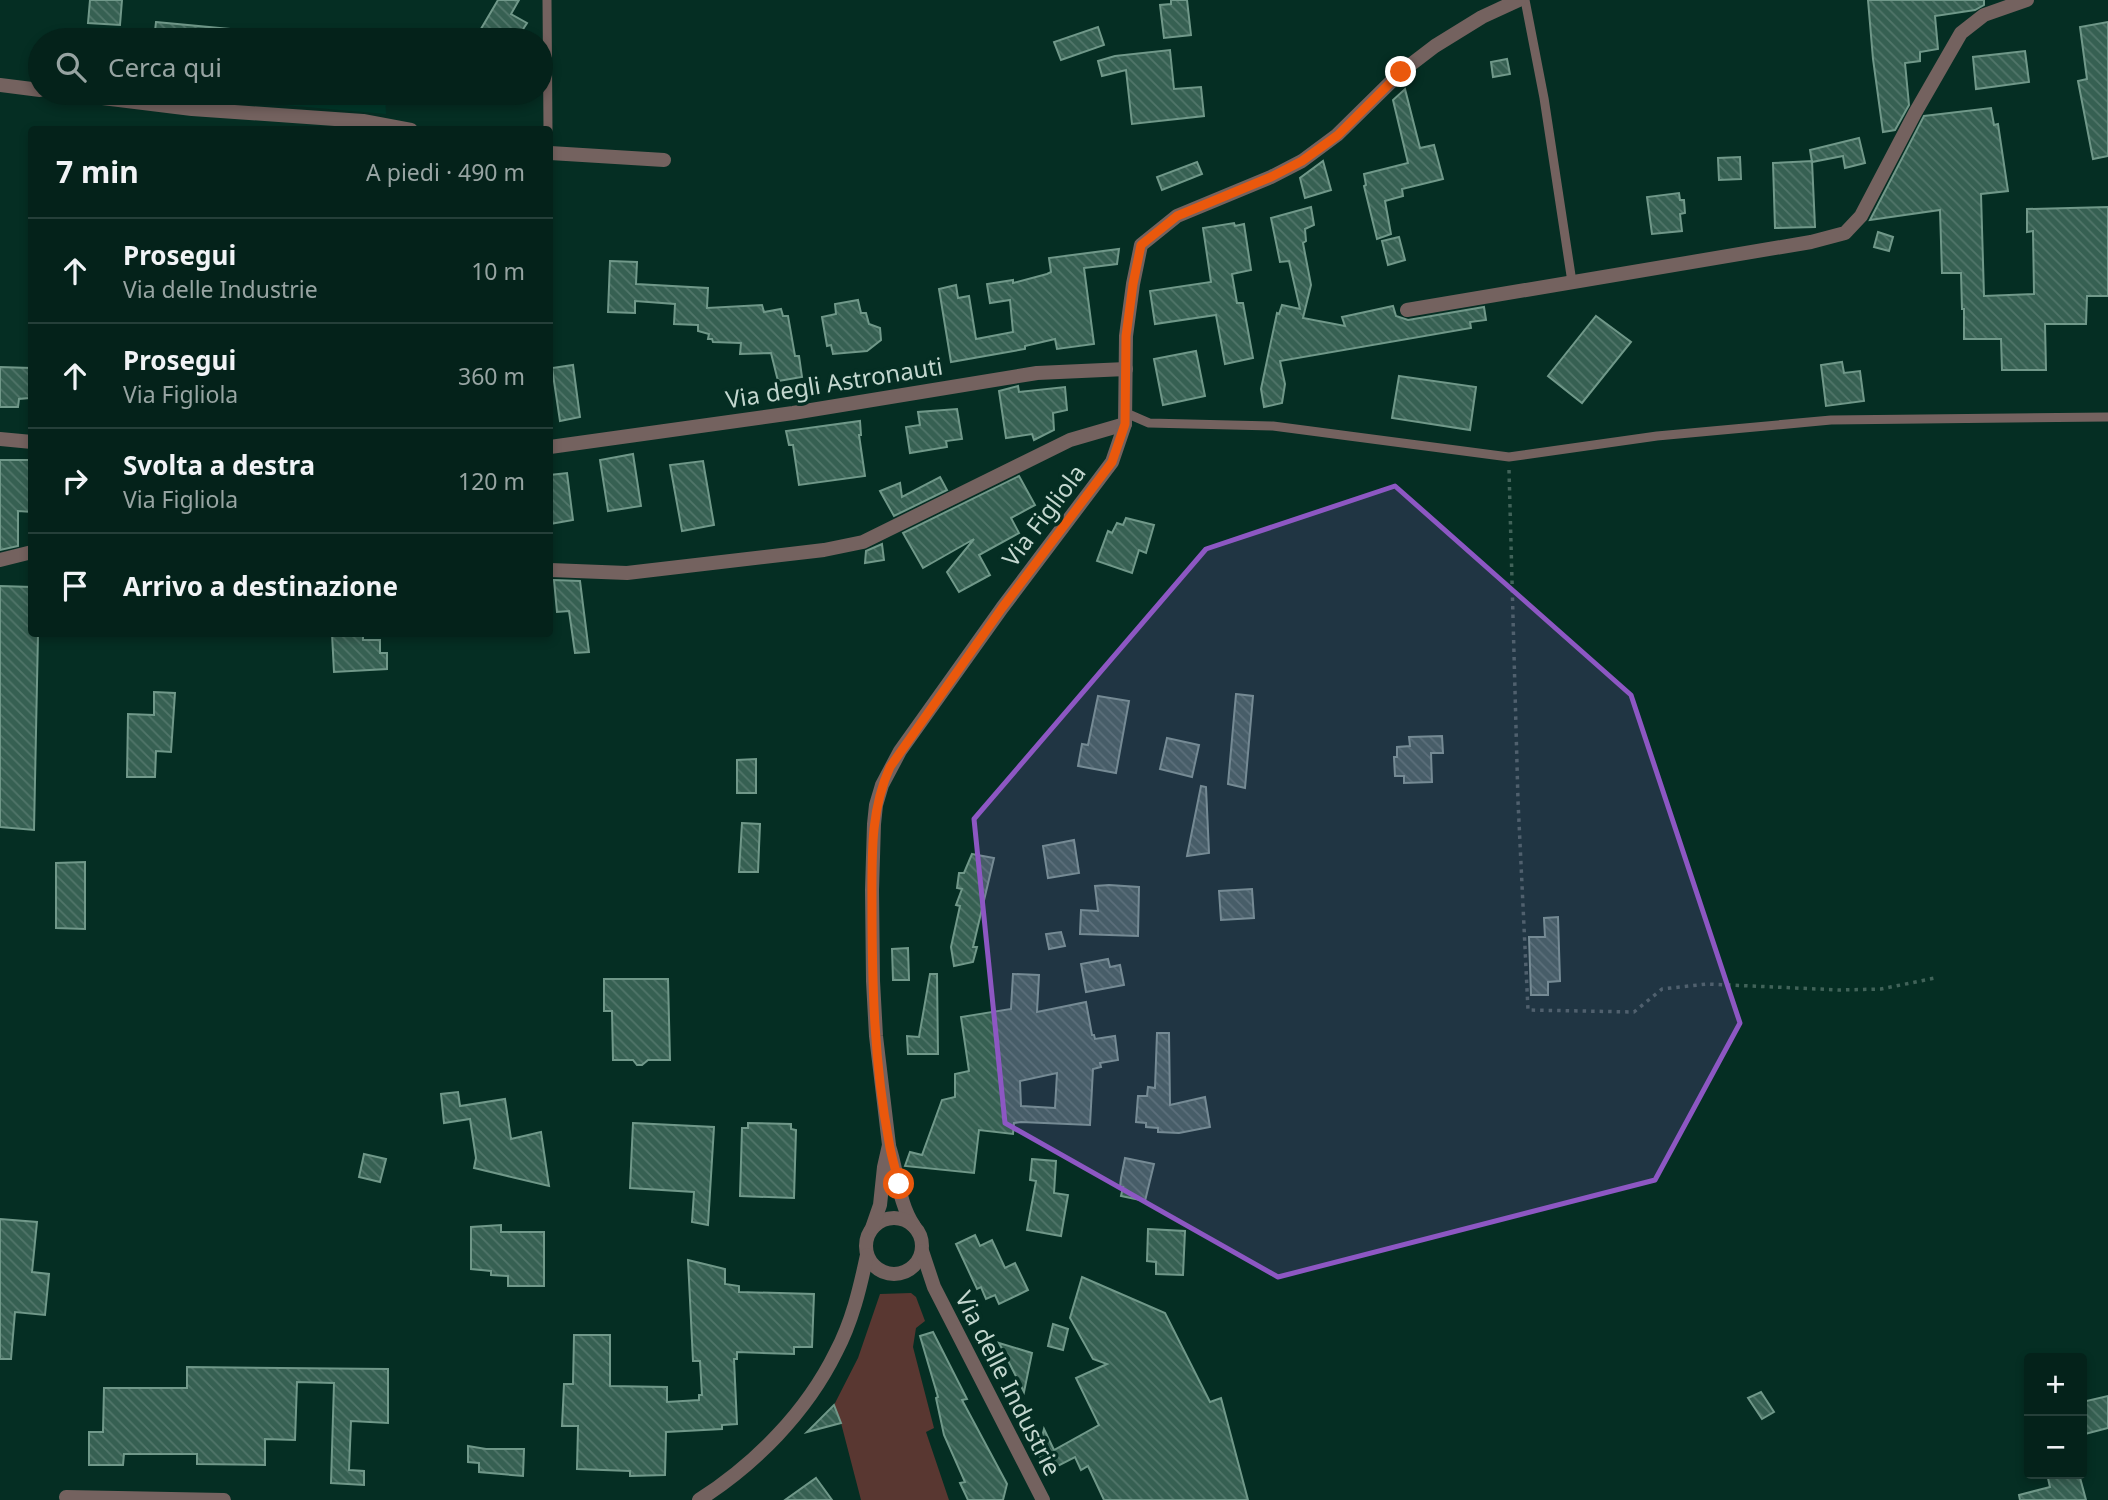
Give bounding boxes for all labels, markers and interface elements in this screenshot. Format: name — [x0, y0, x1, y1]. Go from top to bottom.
search box — [28, 28, 553, 105]
icon: search — [52, 48, 90, 86]
text: Cerca qui — [108, 49, 222, 85]
route end — [1385, 56, 1416, 87]
text: 7 min — [56, 151, 139, 192]
text: A piedi · 490 m — [366, 156, 525, 188]
text: Prosegui — [123, 237, 236, 273]
icon: ahead — [56, 252, 94, 290]
text: 10 m — [471, 255, 525, 287]
text: Via delle Industrie — [123, 273, 318, 305]
text: Prosegui — [123, 342, 236, 378]
street label: Via degli Astronauti — [723, 349, 945, 415]
icon: ahead — [56, 357, 94, 395]
text: 360 m — [458, 360, 525, 392]
text: Via Figliola — [123, 378, 238, 410]
text: Svolta a destra — [123, 447, 315, 483]
street label: Via Figliola — [994, 457, 1092, 573]
icon: right — [56, 462, 94, 500]
text: 120 m — [458, 465, 525, 497]
text: Via Figliola — [123, 483, 238, 515]
icon: arrive — [56, 567, 94, 605]
text: Arrivo a destinazione — [123, 568, 398, 604]
route start — [883, 1168, 914, 1199]
street label: Via delle Industrie — [948, 1285, 1070, 1481]
map controls — [2024, 1353, 2087, 1479]
button: + — [2024, 1353, 2087, 1416]
button: − — [2024, 1416, 2087, 1479]

